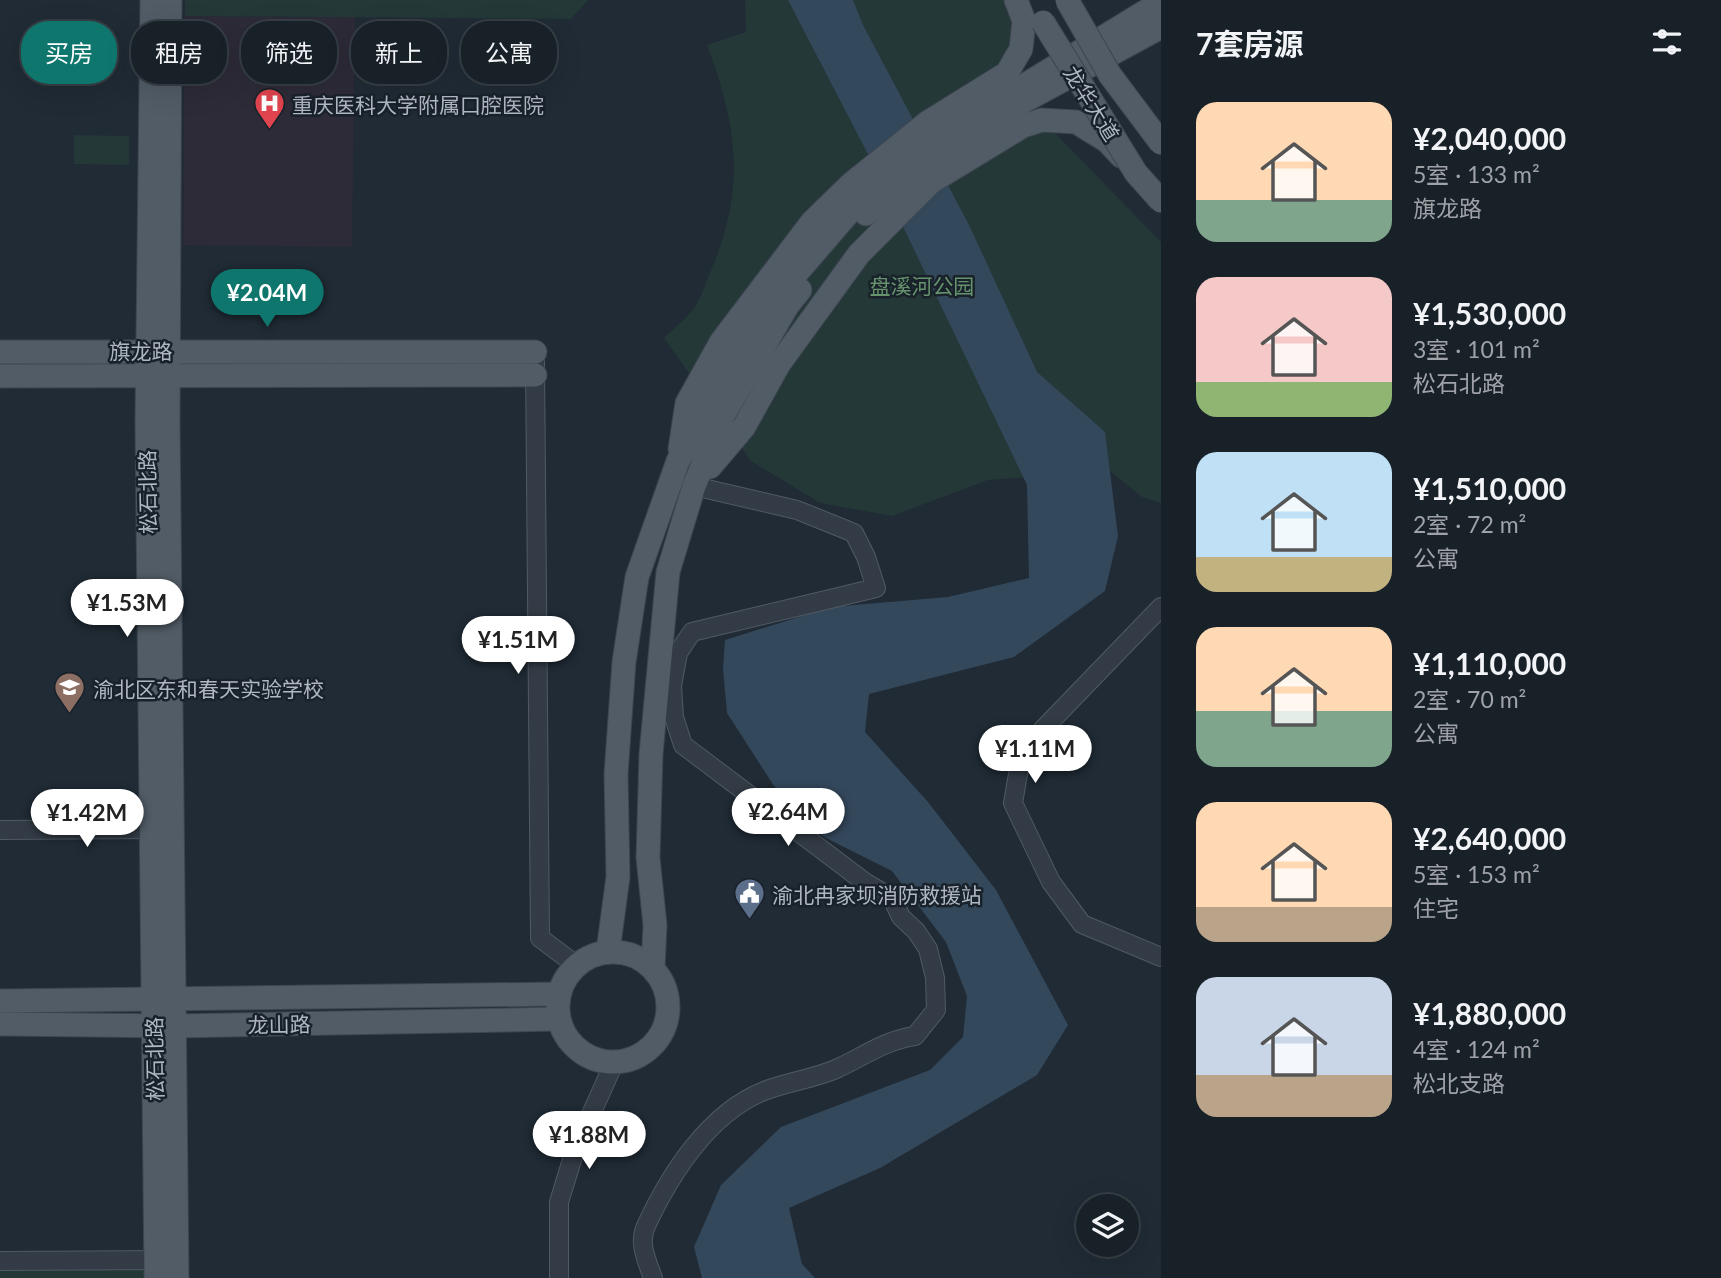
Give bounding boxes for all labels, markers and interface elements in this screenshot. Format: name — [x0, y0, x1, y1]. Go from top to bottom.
chip: 买房 — [21, 21, 117, 84]
chip: 租房 — [131, 21, 227, 84]
chip: 筛选 — [241, 21, 337, 84]
chip: 新上 — [351, 21, 447, 84]
chip: 公寓 — [461, 21, 557, 84]
icon: filters — [1648, 23, 1686, 61]
text: 7套房源 — [1196, 25, 1303, 61]
street label: 龙华大道 — [1059, 61, 1125, 145]
hospital icon: 重庆医科大学附属口腔医院 — [252, 87, 286, 131]
place label: 重庆医科大学附属口腔医院 — [292, 92, 544, 117]
text: ¥2,040,000 — [1413, 120, 1566, 156]
icon: home — [1252, 130, 1336, 214]
text: 5室 · 133 m² — [1413, 160, 1540, 188]
text: 旗龙路 — [1413, 194, 1482, 222]
pin: ¥2.04M — [210, 270, 324, 329]
park label: 盘溪河公园 — [870, 273, 975, 298]
text: ¥2.04M — [227, 278, 307, 306]
text: ¥1,530,000 — [1413, 295, 1566, 331]
icon: home — [1252, 305, 1336, 389]
text: 3室 · 101 m² — [1413, 335, 1540, 363]
street label: 旗龙路 — [110, 338, 173, 363]
text: 松石北路 — [1413, 369, 1505, 397]
street label: 松石北路 — [134, 450, 160, 534]
text: ¥1,510,000 — [1413, 470, 1566, 506]
icon: home — [1252, 480, 1336, 564]
text: 2室 · 72 m² — [1413, 510, 1526, 538]
text: 公寓 — [1413, 544, 1459, 572]
pin: ¥1.53M — [70, 580, 184, 639]
text: ¥1.53M — [87, 588, 167, 616]
pin: ¥1.51M — [461, 616, 575, 676]
text: ¥1.51M — [478, 625, 558, 653]
text: ¥1,110,000 — [1413, 645, 1566, 681]
icon: home — [1252, 655, 1336, 739]
school or university icon: 渝北区东和春天实验学校 — [53, 671, 87, 715]
place label: 渝北区东和春天实验学校 — [93, 676, 324, 701]
text: 2室 · 70 m² — [1413, 685, 1526, 713]
text: 公寓 — [1413, 719, 1459, 747]
pin: ¥1.11M — [978, 726, 1092, 785]
text: ¥1.11M — [995, 734, 1075, 762]
pin: ¥2.64M — [731, 788, 845, 848]
pin: ¥1.42M — [30, 790, 144, 849]
text: ¥2.64M — [748, 797, 828, 825]
text: ¥1.42M — [47, 798, 127, 826]
text: ¥2,640,000 — [1413, 820, 1566, 856]
icon: home — [1252, 830, 1336, 914]
text: 5室 · 153 m² — [1413, 860, 1540, 888]
public building icon: 渝北冉家坝消防救援站 — [732, 877, 766, 921]
place label: 渝北冉家坝消防救援站 — [772, 882, 982, 907]
text: 住宅 — [1413, 894, 1459, 922]
text: ¥1,880,000 — [1413, 995, 1566, 1031]
icon: home — [1252, 1005, 1336, 1089]
street label: 龙山路 — [247, 1011, 311, 1037]
street label: 松石北路 — [141, 1017, 167, 1101]
text: 4室 · 124 m² — [1413, 1035, 1540, 1063]
text: 松北支路 — [1413, 1069, 1505, 1097]
pin: ¥1.88M — [532, 1112, 646, 1171]
text: ¥1.88M — [549, 1120, 629, 1148]
map controls — [1076, 1194, 1139, 1257]
button: layers — [1076, 1194, 1139, 1257]

